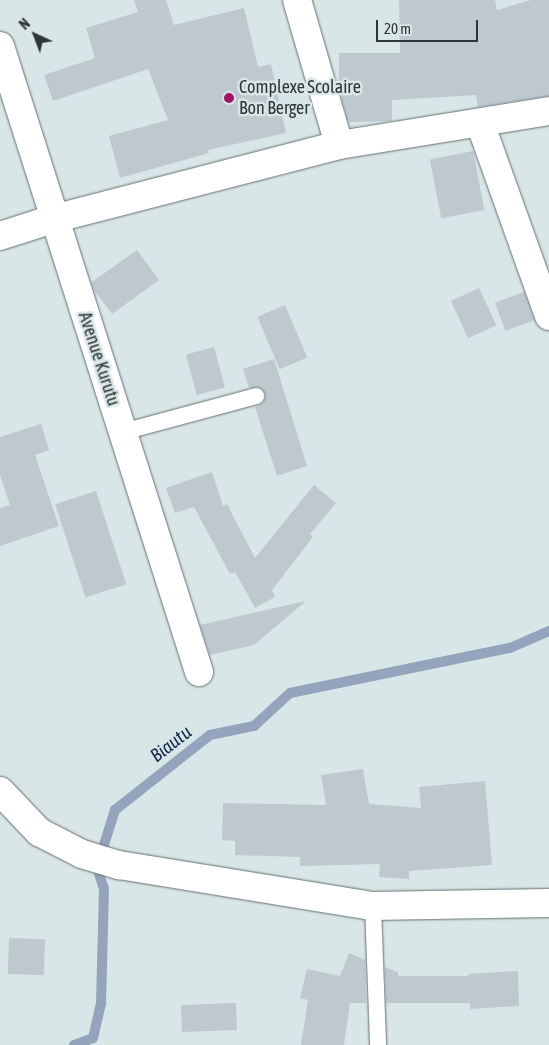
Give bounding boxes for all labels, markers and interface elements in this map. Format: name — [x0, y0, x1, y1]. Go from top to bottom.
north arrow — [10, 10, 60, 60]
scale bar — [379, 10, 482, 42]
text: N — [16, 15, 33, 33]
text: 20 m — [384, 20, 411, 37]
place label: Complexe Scolaire Bon Berger — [239, 77, 361, 120]
marker: Complexe Scolaire Bon Berger — [223, 92, 235, 104]
street label: Avenue Kurutu — [74, 309, 124, 409]
water label: Biautu — [146, 721, 196, 767]

